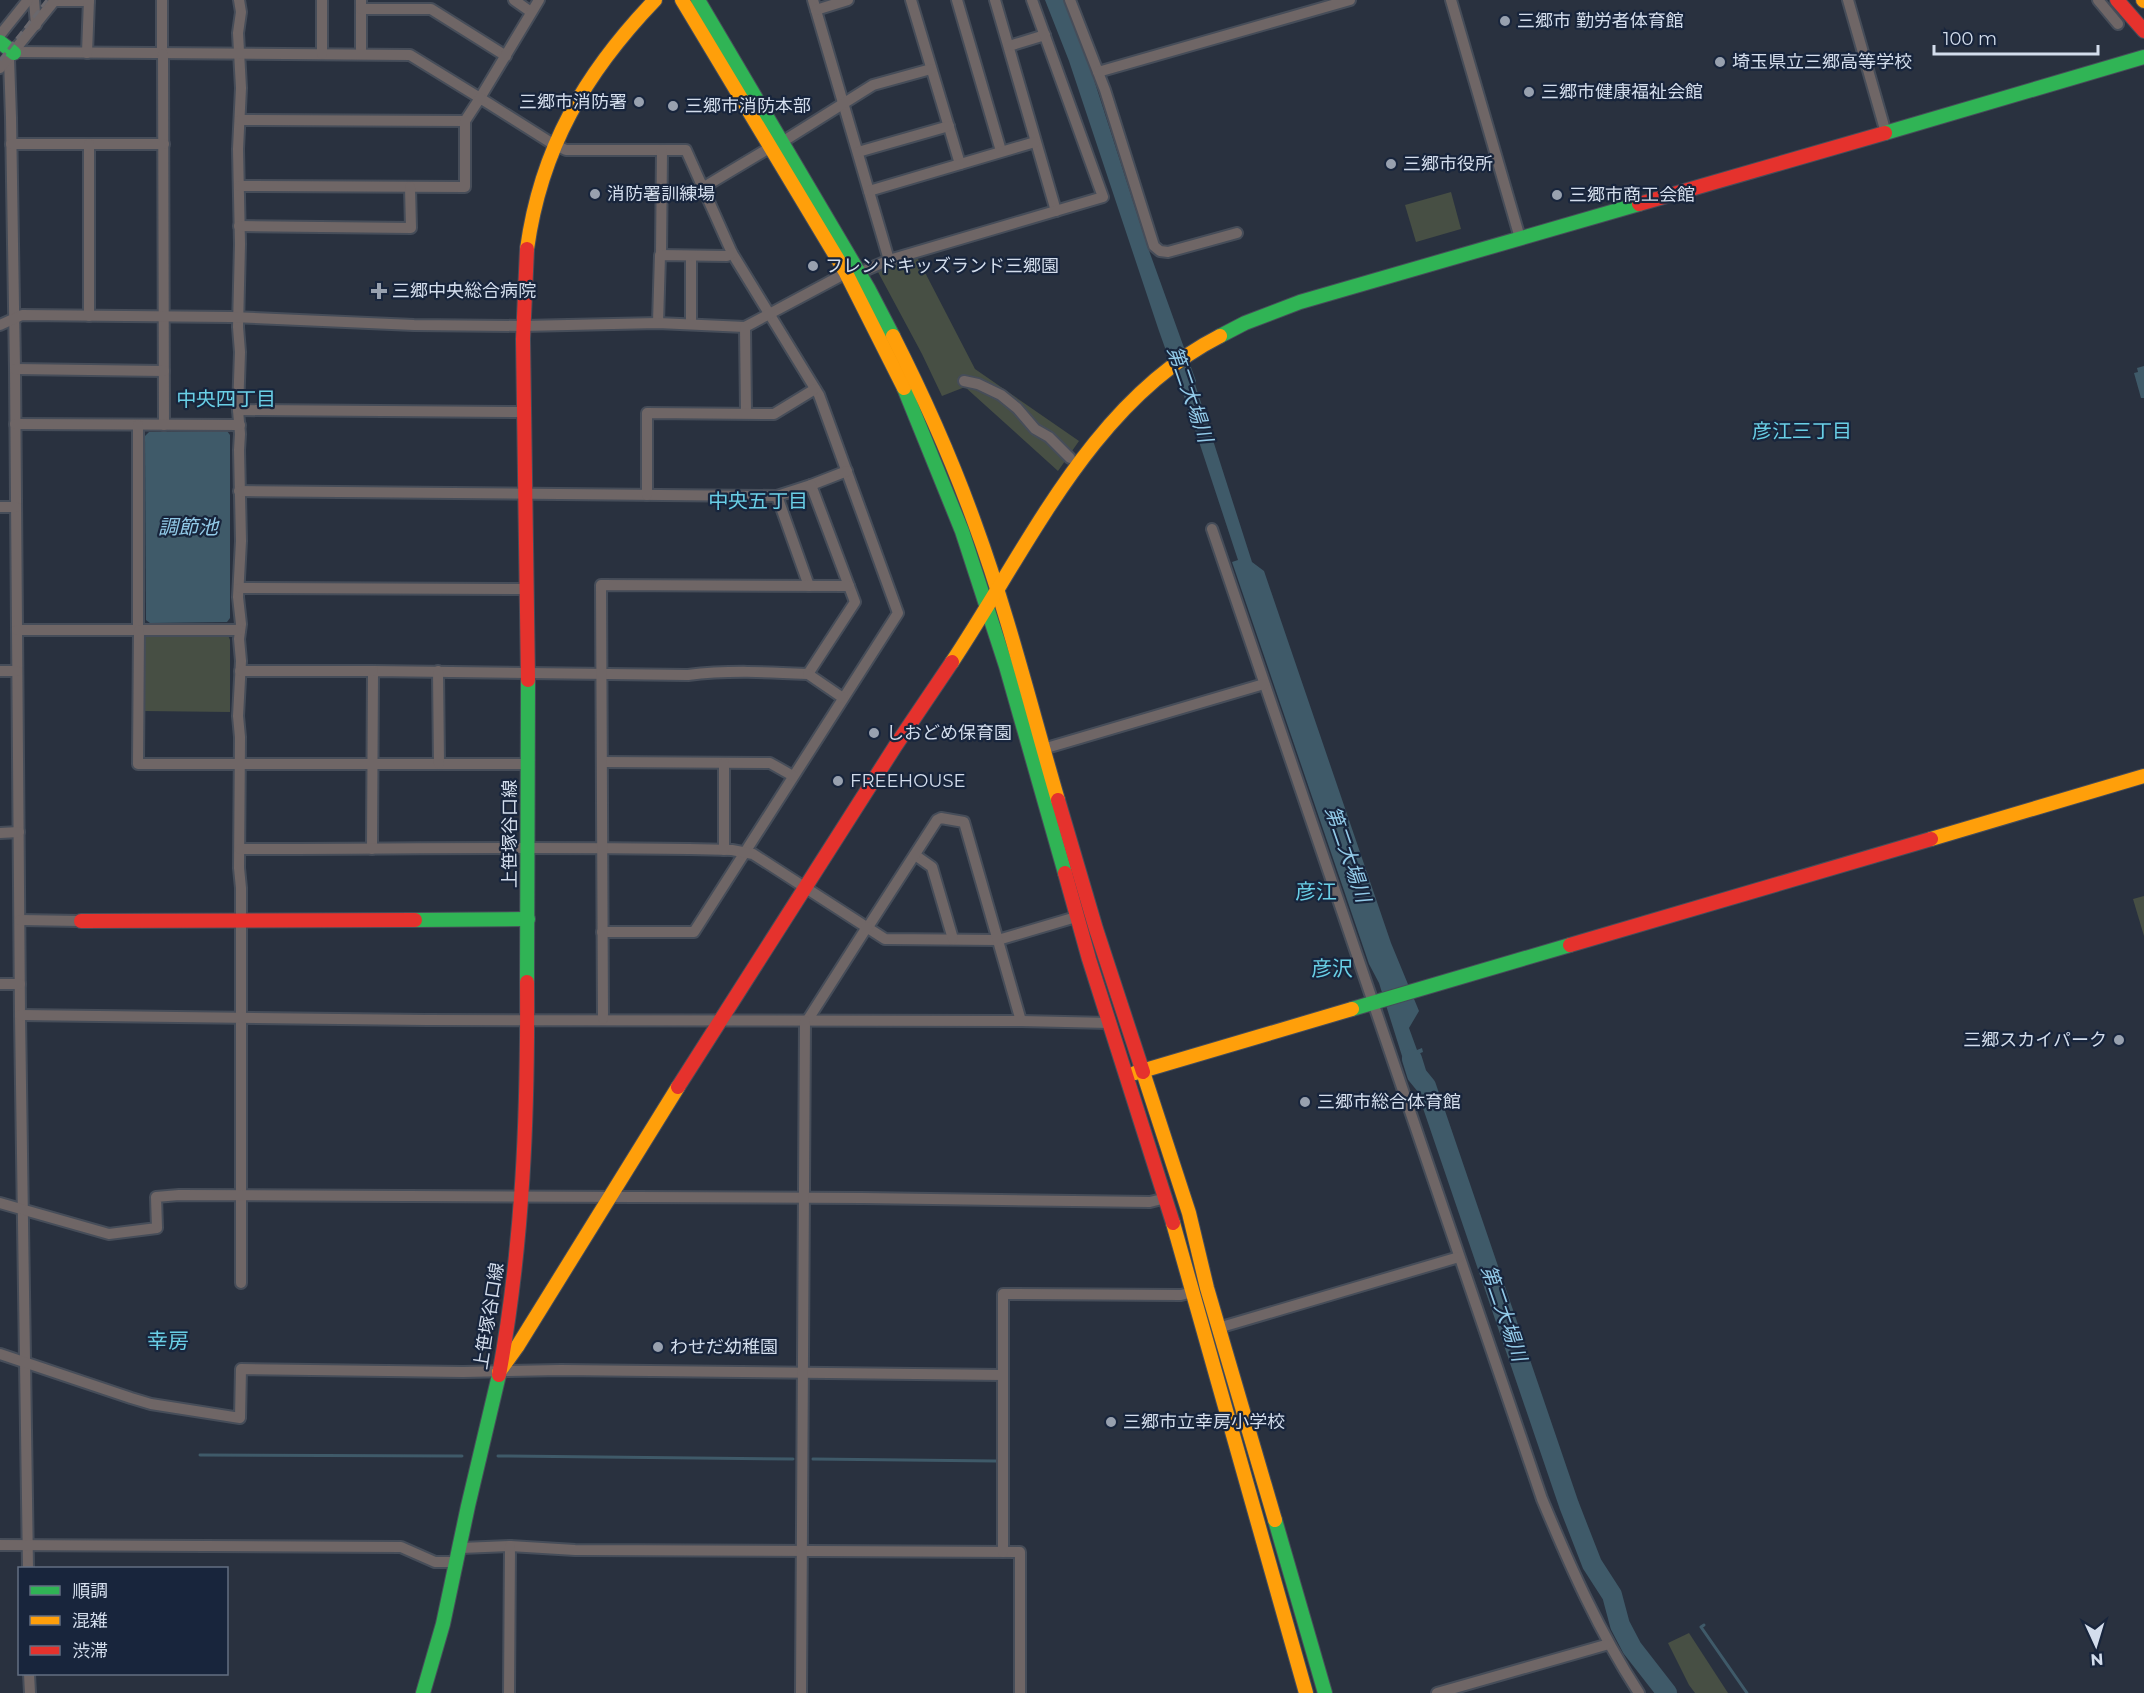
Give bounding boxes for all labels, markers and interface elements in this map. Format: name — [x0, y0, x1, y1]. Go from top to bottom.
place label: 三郷市 勤労者体育館 — [1517, 10, 1684, 32]
marker: 三郷市 勤労者体育館 — [1498, 14, 1512, 28]
scale bar — [1934, 18, 2098, 56]
text: 100 m — [1943, 28, 1997, 50]
place label: 埼玉県立三郷高等学校 — [1732, 51, 1912, 73]
marker: 埼玉県立三郷高等学校 — [1713, 55, 1727, 69]
place label: 三郷市健康福祉会館 — [1541, 81, 1703, 103]
marker: 三郷市健康福祉会館 — [1522, 85, 1536, 99]
place label: 三郷市消防署 — [519, 91, 627, 113]
marker: 三郷市消防署 — [632, 95, 646, 109]
place label: 三郷市消防本部 — [685, 95, 811, 117]
marker: 三郷市消防本部 — [666, 99, 680, 113]
place label: 三郷市役所 — [1403, 153, 1493, 175]
marker: 三郷市役所 — [1384, 157, 1398, 171]
place label: 消防署訓練場 — [607, 183, 715, 205]
place label: 三郷市商工会館 — [1569, 184, 1695, 206]
marker: 消防署訓練場 — [588, 187, 602, 201]
marker: 三郷市商工会館 — [1550, 188, 1564, 202]
place label: フレンドキッズランド三郷園 — [825, 255, 1059, 277]
marker: フレンドキッズランド三郷園 — [806, 259, 820, 273]
place label: 三郷中央総合病院 — [392, 280, 536, 302]
marker: 三郷中央総合病院 — [370, 282, 388, 300]
water label: 第二大場川 — [1162, 343, 1218, 447]
district label: 中央四丁目 — [176, 387, 276, 411]
district label: 彦江三丁目 — [1752, 419, 1852, 443]
district label: 中央五丁目 — [708, 489, 808, 513]
water label: 調節池 — [158, 515, 220, 539]
place label: しおどめ保育園 — [886, 722, 1012, 744]
marker: しおどめ保育園 — [867, 726, 881, 740]
place label: FREEHOUSE — [850, 770, 966, 792]
marker: FREEHOUSE — [831, 774, 845, 788]
street label: 上笹塚谷口線 — [499, 780, 521, 888]
water label: 第二大場川 — [1320, 803, 1376, 907]
district label: 彦江 — [1295, 879, 1337, 904]
district label: 彦沢 — [1311, 956, 1353, 981]
place label: 三郷スカイパーク — [1963, 1029, 2107, 1051]
marker: 三郷スカイパーク — [2112, 1033, 2126, 1047]
place label: 三郷市総合体育館 — [1317, 1091, 1461, 1113]
marker: 三郷市総合体育館 — [1298, 1095, 1312, 1109]
street label: 上笹塚谷口線 — [470, 1261, 508, 1371]
water label: 第二大場川 — [1476, 1262, 1532, 1366]
district label: 幸房 — [147, 1328, 189, 1353]
place label: わせだ幼稚園 — [670, 1336, 778, 1358]
marker: わせだ幼稚園 — [651, 1340, 665, 1354]
place label: 三郷市立幸房小学校 — [1123, 1411, 1285, 1433]
marker: 三郷市立幸房小学校 — [1104, 1415, 1118, 1429]
legend — [18, 1567, 228, 1675]
text: 順調 — [72, 1580, 108, 1602]
text: 混雑 — [72, 1610, 108, 1632]
north arrow — [2066, 1615, 2126, 1675]
text: 渋滞 — [72, 1640, 108, 1662]
text: N — [2090, 1650, 2104, 1669]

